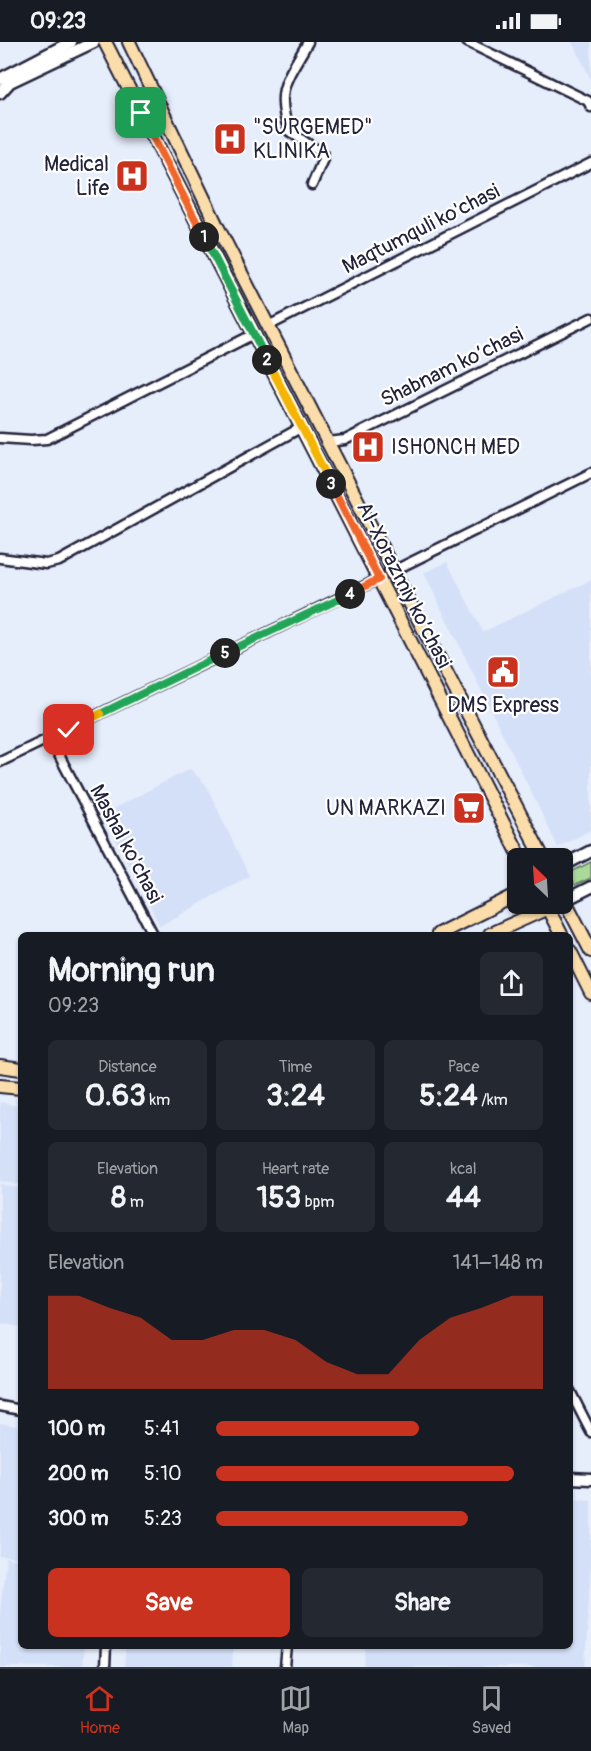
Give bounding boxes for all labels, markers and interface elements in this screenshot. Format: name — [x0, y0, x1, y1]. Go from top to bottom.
text: 09:23 — [30, 7, 86, 35]
pin — [115, 87, 166, 138]
icon: arrive — [124, 96, 157, 129]
place label: "SURGEMED" KLINIKA — [253, 114, 372, 165]
hospital icon: "SURGEMED" KLINIKA — [212, 121, 248, 157]
place label: Medical Life — [44, 151, 110, 202]
hospital icon: Medical Life — [114, 158, 150, 194]
street label: Maqtumquli ko'chasi — [338, 178, 504, 280]
pin: 1 — [189, 222, 219, 252]
text: 1 — [201, 227, 207, 247]
street label: Shabnam ko’chasi — [376, 321, 528, 413]
pin: 2 — [252, 345, 282, 375]
text: 2 — [263, 350, 271, 370]
hospital icon: ISHONCH MED — [350, 429, 386, 465]
place label: ISHONCH MED — [391, 434, 520, 461]
pin: 3 — [316, 469, 346, 499]
text: 3 — [327, 474, 335, 494]
street label: Al-Xorazmiy ko’chasi — [350, 497, 458, 673]
pin: 4 — [335, 579, 365, 609]
text: 4 — [345, 584, 355, 604]
pin: 5 — [210, 638, 240, 668]
text: 5 — [221, 643, 229, 663]
public building icon: DMS Express — [485, 654, 521, 690]
place label: DMS Express — [447, 692, 559, 719]
pin — [43, 704, 94, 755]
icon: check — [52, 713, 85, 746]
street label: Mashal ko'chasi — [83, 780, 169, 908]
supermarket icon: UN MARKAZI — [451, 790, 487, 826]
place label: UN MARKAZI — [326, 795, 446, 822]
north arrow — [507, 848, 573, 914]
map controls — [507, 848, 573, 914]
text: Morning run — [48, 950, 215, 991]
button: share — [480, 952, 543, 1015]
text: 09:23 — [48, 993, 99, 1018]
text: Distance — [98, 1057, 157, 1077]
text: Time — [279, 1057, 312, 1077]
text: Pace — [448, 1057, 479, 1077]
text: 0.63 — [85, 1077, 146, 1114]
text: 3:24 — [266, 1077, 325, 1114]
text: 5:24 — [419, 1077, 478, 1114]
text: km — [146, 1090, 170, 1110]
text: /km — [478, 1090, 508, 1110]
text: Elevation — [97, 1159, 158, 1179]
text: Heart rate — [262, 1159, 329, 1179]
text: kcal — [450, 1159, 477, 1179]
text: 8 — [111, 1179, 126, 1216]
text: 153 — [257, 1179, 301, 1216]
text: 44 — [446, 1179, 481, 1216]
text: m — [126, 1192, 144, 1212]
text: bpm — [301, 1192, 334, 1212]
text: Elevation — [48, 1250, 124, 1275]
text: 141–148 m — [452, 1250, 543, 1275]
text: 100 m — [48, 1416, 105, 1441]
text: 5:41 — [144, 1416, 180, 1441]
text: 200 m — [48, 1461, 109, 1486]
text: 5:10 — [144, 1461, 182, 1486]
text: 300 m — [48, 1506, 109, 1531]
text: 5:23 — [144, 1506, 182, 1531]
button: Save — [48, 1568, 290, 1637]
button: Share — [302, 1568, 543, 1637]
tab: Home — [80, 1682, 120, 1738]
tab: Map — [279, 1682, 312, 1738]
tab: Saved — [472, 1682, 511, 1738]

